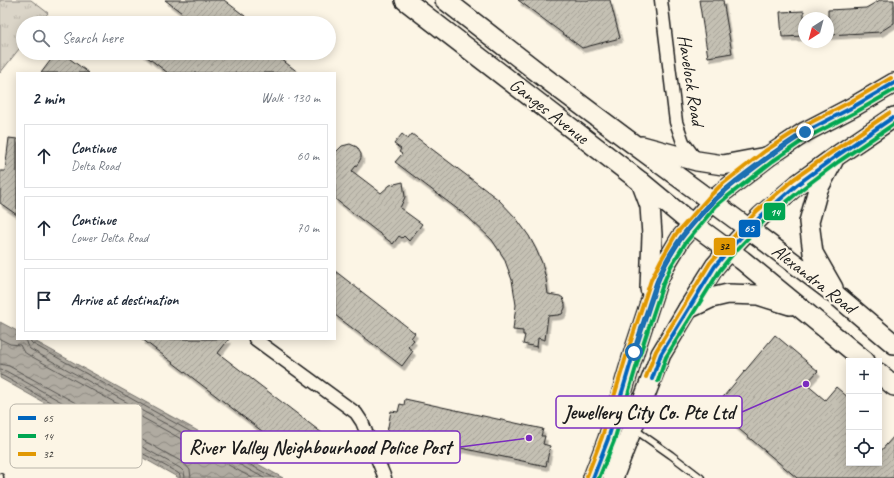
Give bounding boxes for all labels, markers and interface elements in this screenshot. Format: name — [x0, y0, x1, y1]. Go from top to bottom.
north arrow — [798, 12, 834, 48]
search box — [16, 16, 336, 60]
icon: search — [30, 27, 52, 49]
text: Search here — [62, 29, 123, 48]
street label: Havelock Road — [672, 33, 711, 131]
street label: Ganges Avenue — [505, 73, 595, 150]
text: 2 min — [32, 88, 65, 109]
text: Walk · 130 m — [261, 90, 320, 106]
route end — [796, 123, 814, 141]
text: Continue — [71, 139, 116, 158]
icon: ahead — [33, 145, 55, 167]
text: 60 m — [297, 148, 319, 164]
text: Delta Road — [71, 158, 120, 174]
line badge: 14 — [763, 202, 786, 221]
text: 14 — [770, 205, 782, 219]
text: Continue — [71, 211, 116, 230]
icon: ahead — [33, 217, 55, 239]
line badge: 65 — [738, 219, 761, 238]
text: 70 m — [297, 220, 319, 236]
text: 65 — [744, 221, 755, 235]
text: Lower Delta Road — [71, 230, 148, 246]
line badge: 32 — [713, 237, 736, 256]
text: 32 — [719, 239, 730, 253]
street label: Alexandra Road — [767, 239, 863, 321]
icon: arrive — [33, 289, 55, 311]
text: Arrive at destination — [71, 291, 178, 310]
route start — [625, 343, 643, 361]
map controls — [846, 358, 882, 466]
button: + — [846, 358, 882, 394]
button: − — [846, 394, 882, 430]
callout: Jewellery City Co. Pte Ltd — [556, 396, 742, 428]
text: Jewellery City Co. Pte Ltd — [561, 400, 739, 426]
legend — [10, 404, 142, 468]
text: 65 — [43, 411, 54, 425]
text: 14 — [43, 429, 54, 443]
button: locate — [846, 430, 882, 466]
callout: River Valley Neighbourhood Police Post — [181, 431, 460, 463]
text: River Valley Neighbourhood Police Post — [189, 435, 455, 461]
text: 32 — [43, 447, 54, 461]

